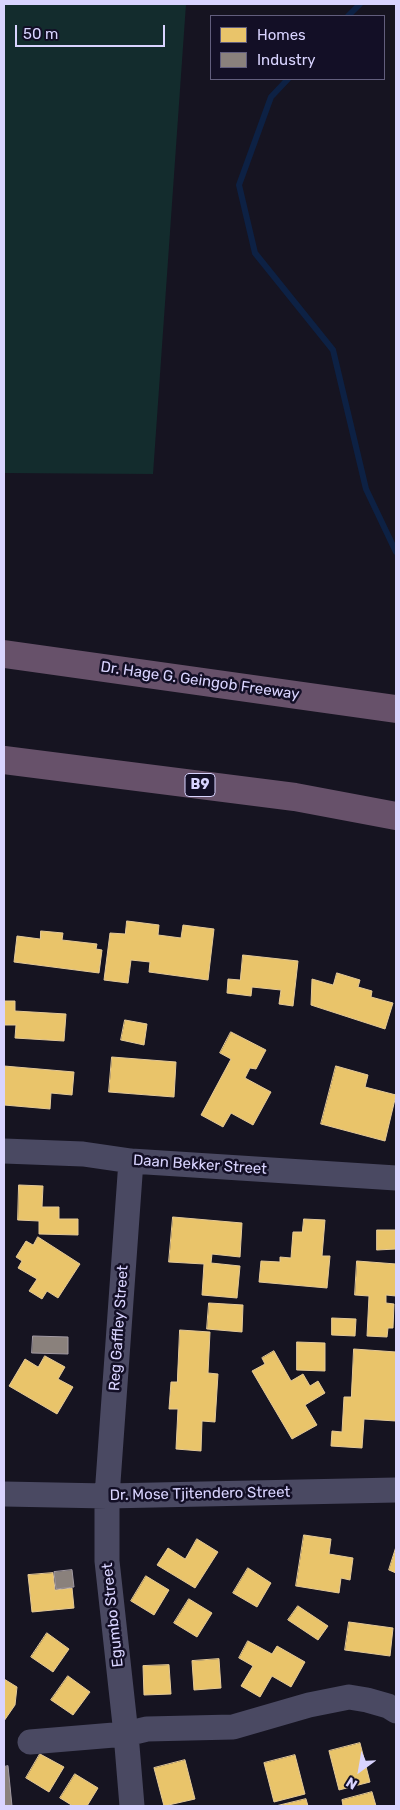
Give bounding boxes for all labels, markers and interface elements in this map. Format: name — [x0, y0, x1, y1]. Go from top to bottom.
scale bar — [18, 15, 168, 47]
legend — [210, 15, 385, 80]
text: 50 m — [23, 25, 58, 43]
text: Homes — [257, 26, 306, 44]
text: Industry — [257, 51, 316, 69]
street label: Dr. Hage G. Geingob Freeway — [99, 658, 301, 704]
road number: B9 — [185, 774, 215, 796]
street label: Daan Bekker Street — [132, 1151, 268, 1179]
street label: Reg Gaffley Street — [106, 1264, 132, 1392]
street label: Dr. Mose Tjitendero Street — [109, 1483, 291, 1505]
street label: Egumbo Street — [99, 1562, 127, 1668]
north arrow — [335, 1745, 385, 1795]
text: N — [343, 1773, 361, 1793]

